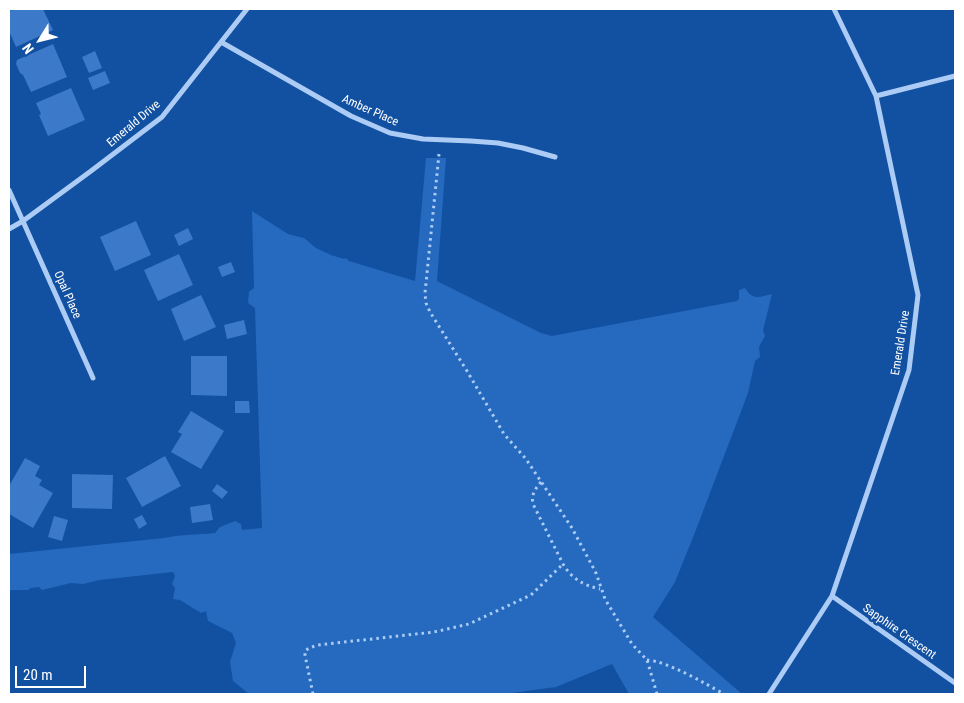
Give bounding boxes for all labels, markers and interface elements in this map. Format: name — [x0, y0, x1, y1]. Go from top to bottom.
north arrow — [15, 15, 65, 65]
text: N — [19, 41, 37, 57]
street label: Amber Place — [340, 92, 400, 130]
street label: Emerald Drive — [104, 98, 164, 150]
street label: Opal Place — [50, 269, 84, 321]
street label: Emerald Drive — [889, 310, 913, 376]
street label: Sapphire Crescent — [860, 601, 938, 663]
scale bar — [18, 656, 89, 688]
text: 20 m — [23, 666, 53, 684]

